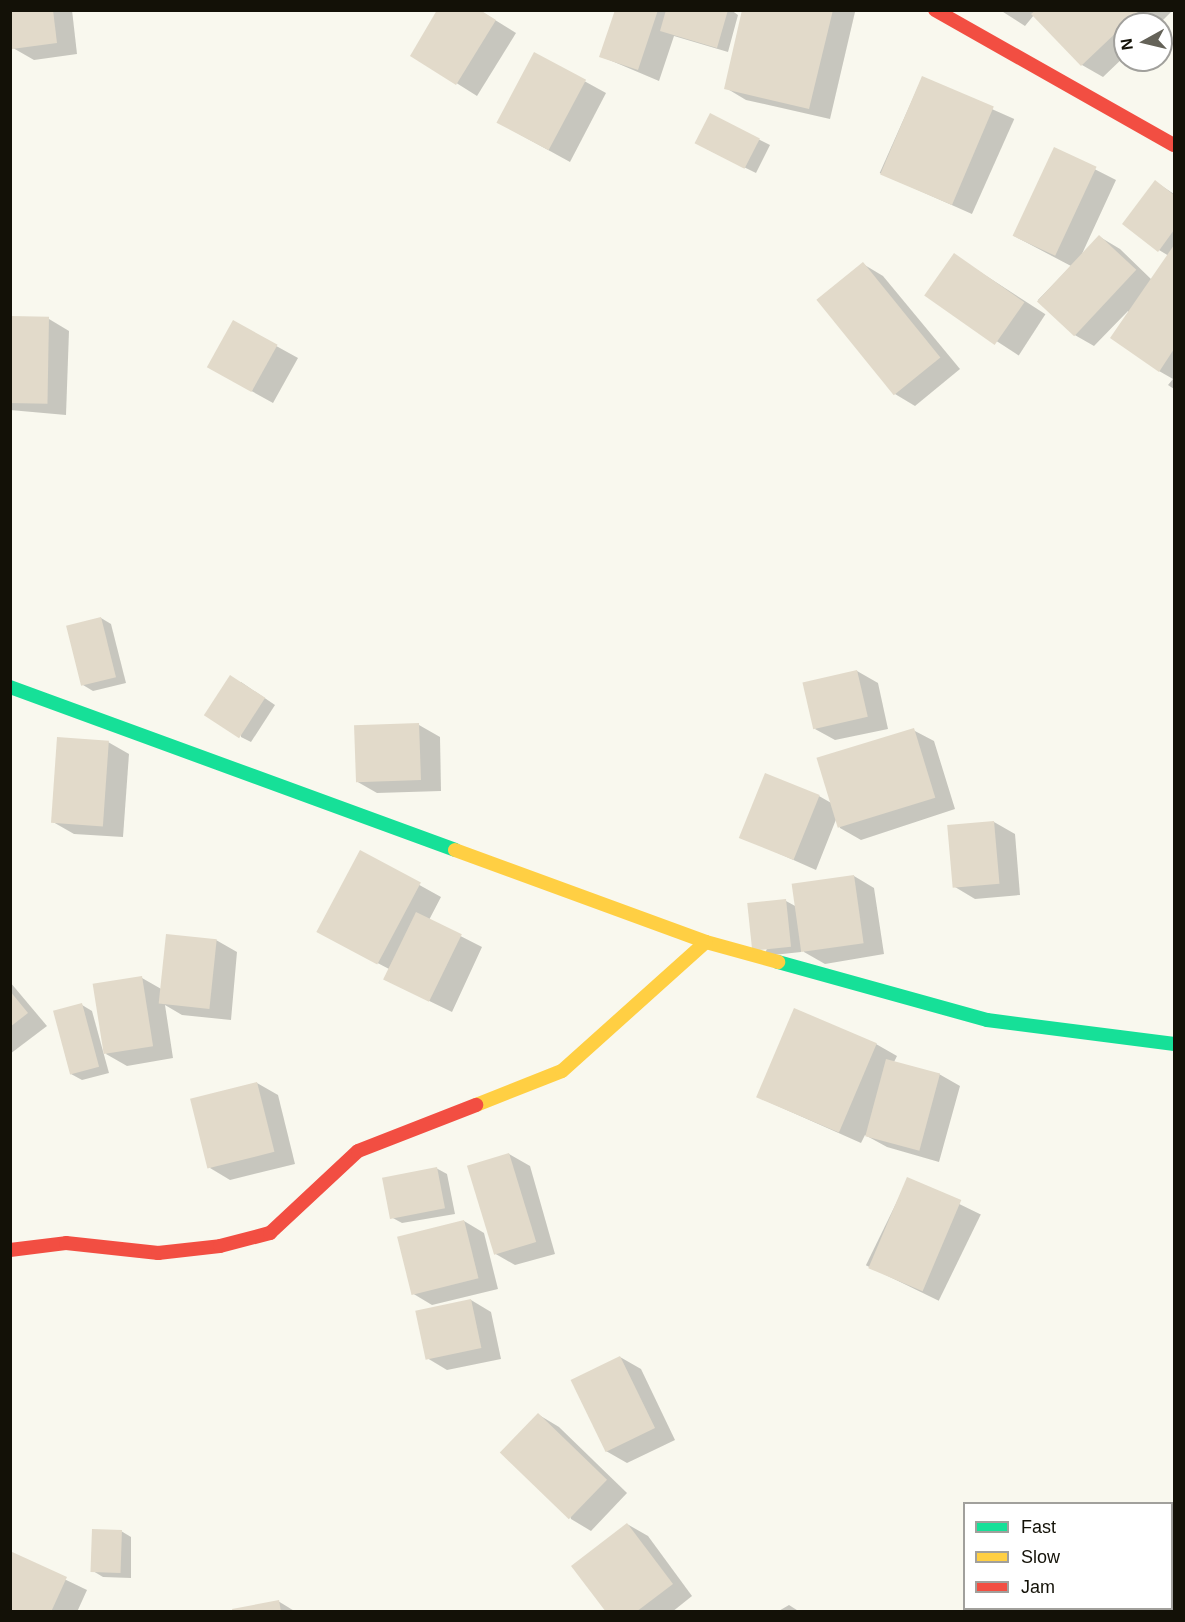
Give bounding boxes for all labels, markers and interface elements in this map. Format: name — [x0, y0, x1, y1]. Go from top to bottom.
north arrow — [1113, 12, 1173, 72]
text: N — [1117, 37, 1136, 51]
legend — [963, 1502, 1173, 1610]
text: Fast — [1021, 1517, 1056, 1537]
text: Slow — [1021, 1547, 1060, 1567]
text: Jam — [1021, 1577, 1055, 1597]

